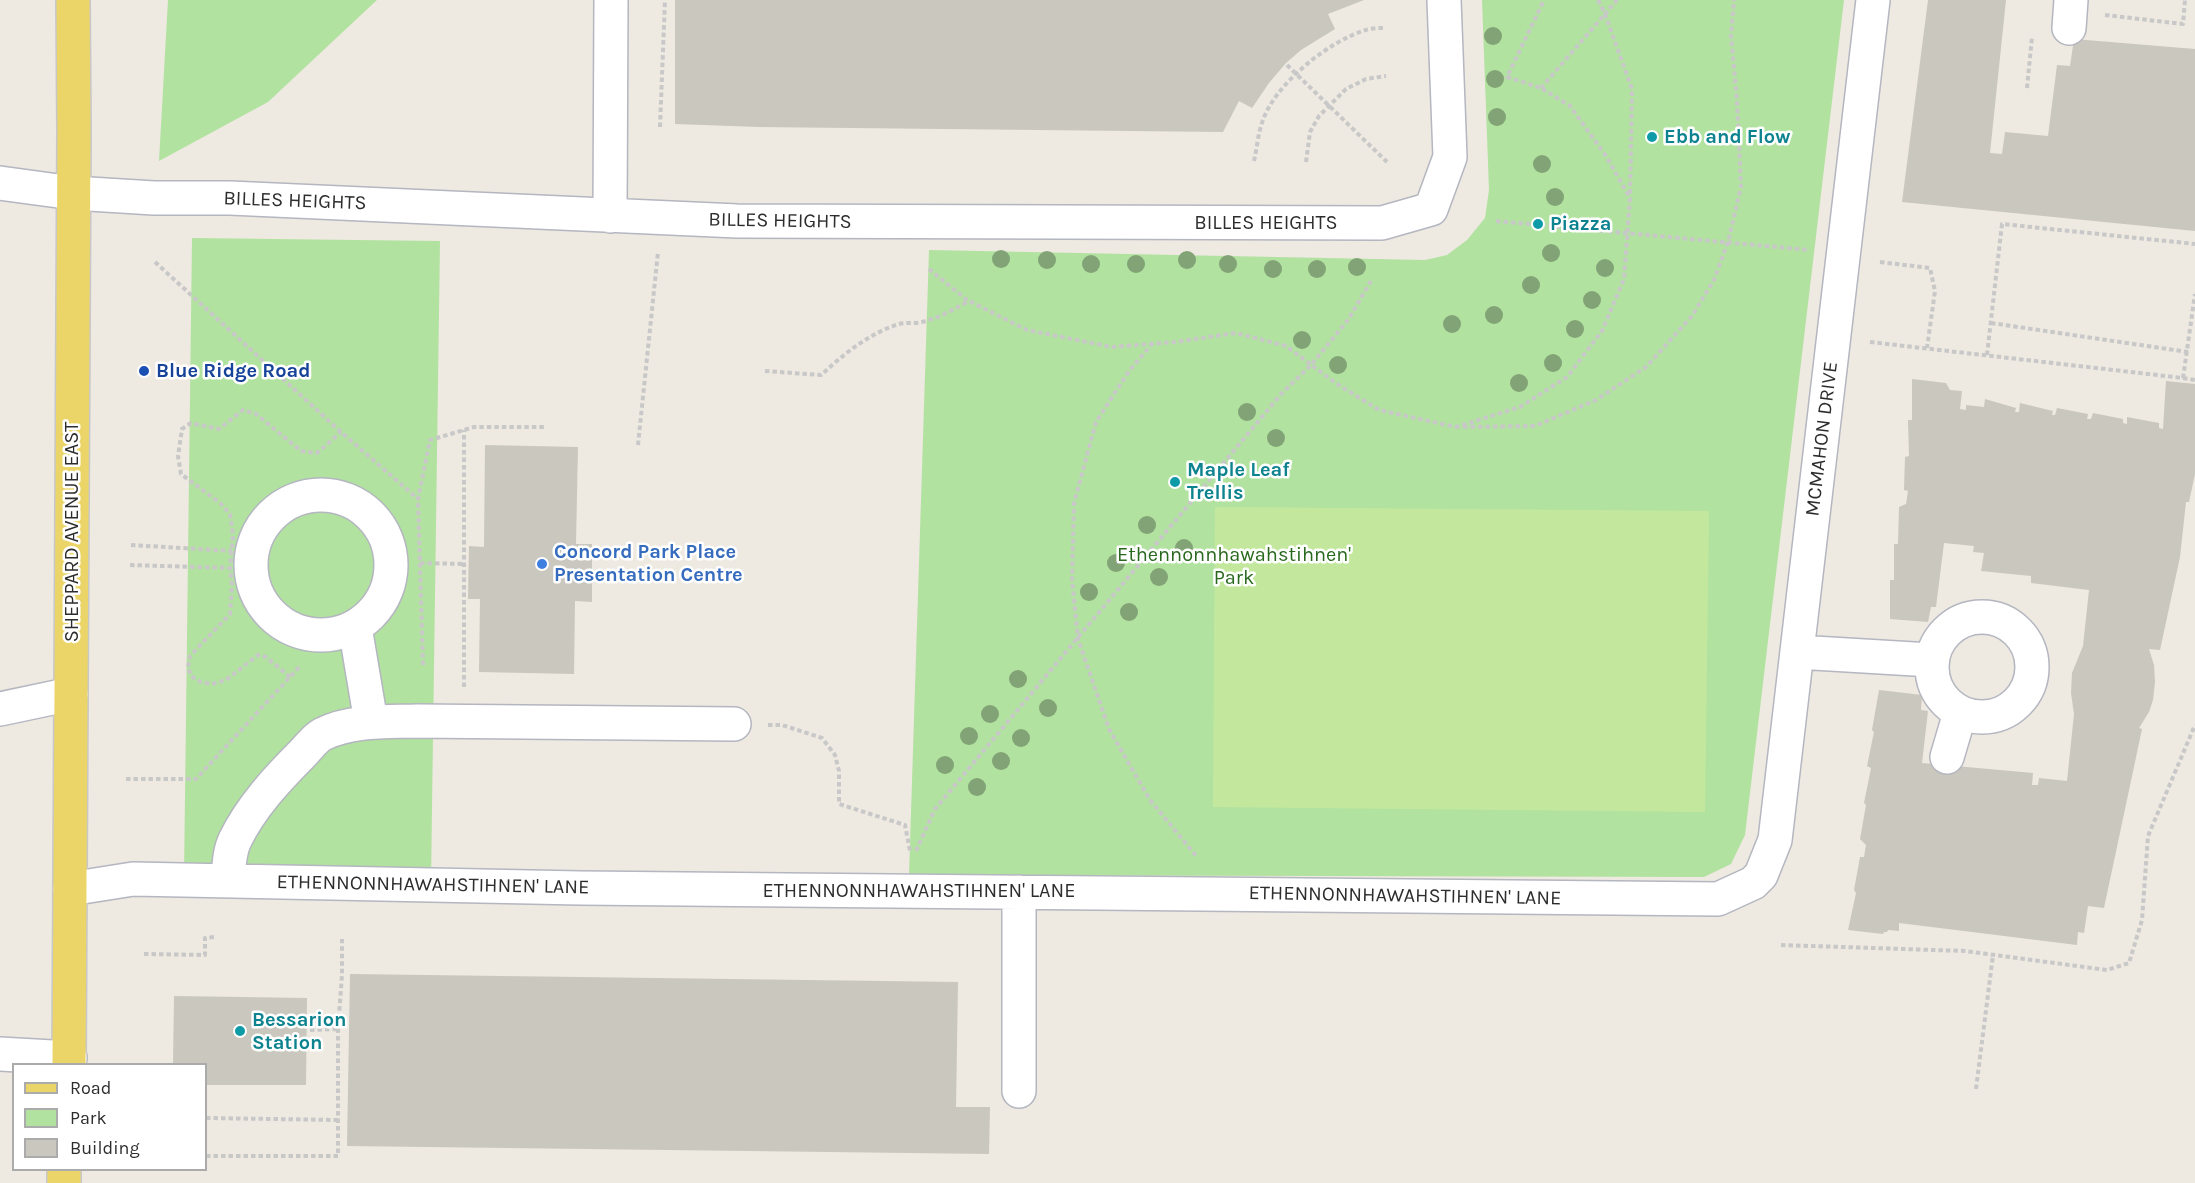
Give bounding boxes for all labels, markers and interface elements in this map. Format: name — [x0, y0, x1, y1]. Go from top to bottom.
place label: Ebb and Flow — [1664, 125, 1790, 149]
marker: Ebb and Flow — [1645, 130, 1659, 144]
street label: BILLES HEIGHTS — [223, 187, 367, 215]
street label: BILLES HEIGHTS — [708, 208, 852, 234]
street label: BILLES HEIGHTS — [1194, 211, 1338, 235]
place label: Piazza — [1550, 212, 1611, 236]
marker: Piazza — [1531, 217, 1545, 231]
place label: Blue Ridge Road — [156, 359, 310, 383]
street label: MCMAHON DRIVE — [1801, 360, 1843, 518]
marker: Blue Ridge Road — [137, 364, 151, 378]
street label: SHEPPARD AVENUE EAST — [60, 422, 84, 642]
place label: Maple Leaf Trellis — [1187, 458, 1290, 505]
marker: Maple Leaf Trellis — [1168, 475, 1182, 489]
place label: Concord Park Place Presentation Centre — [554, 540, 743, 587]
park label: Ethennonnhawahstihnen' Park — [1117, 543, 1351, 590]
marker: Concord Park Place Presentation Centre — [535, 557, 549, 571]
street label: ETHENNONNHAWAHSTIHNEN' LANE — [276, 870, 590, 900]
street label: ETHENNONNHAWAHSTIHNEN' LANE — [763, 879, 1075, 903]
street label: ETHENNONNHAWAHSTIHNEN' LANE — [1248, 881, 1562, 911]
place label: Bessarion Station — [252, 1008, 347, 1055]
marker: Bessarion Station — [233, 1024, 247, 1038]
legend — [12, 1063, 207, 1171]
text: Road — [70, 1077, 111, 1099]
text: Park — [70, 1107, 107, 1129]
text: Building — [70, 1137, 140, 1159]

